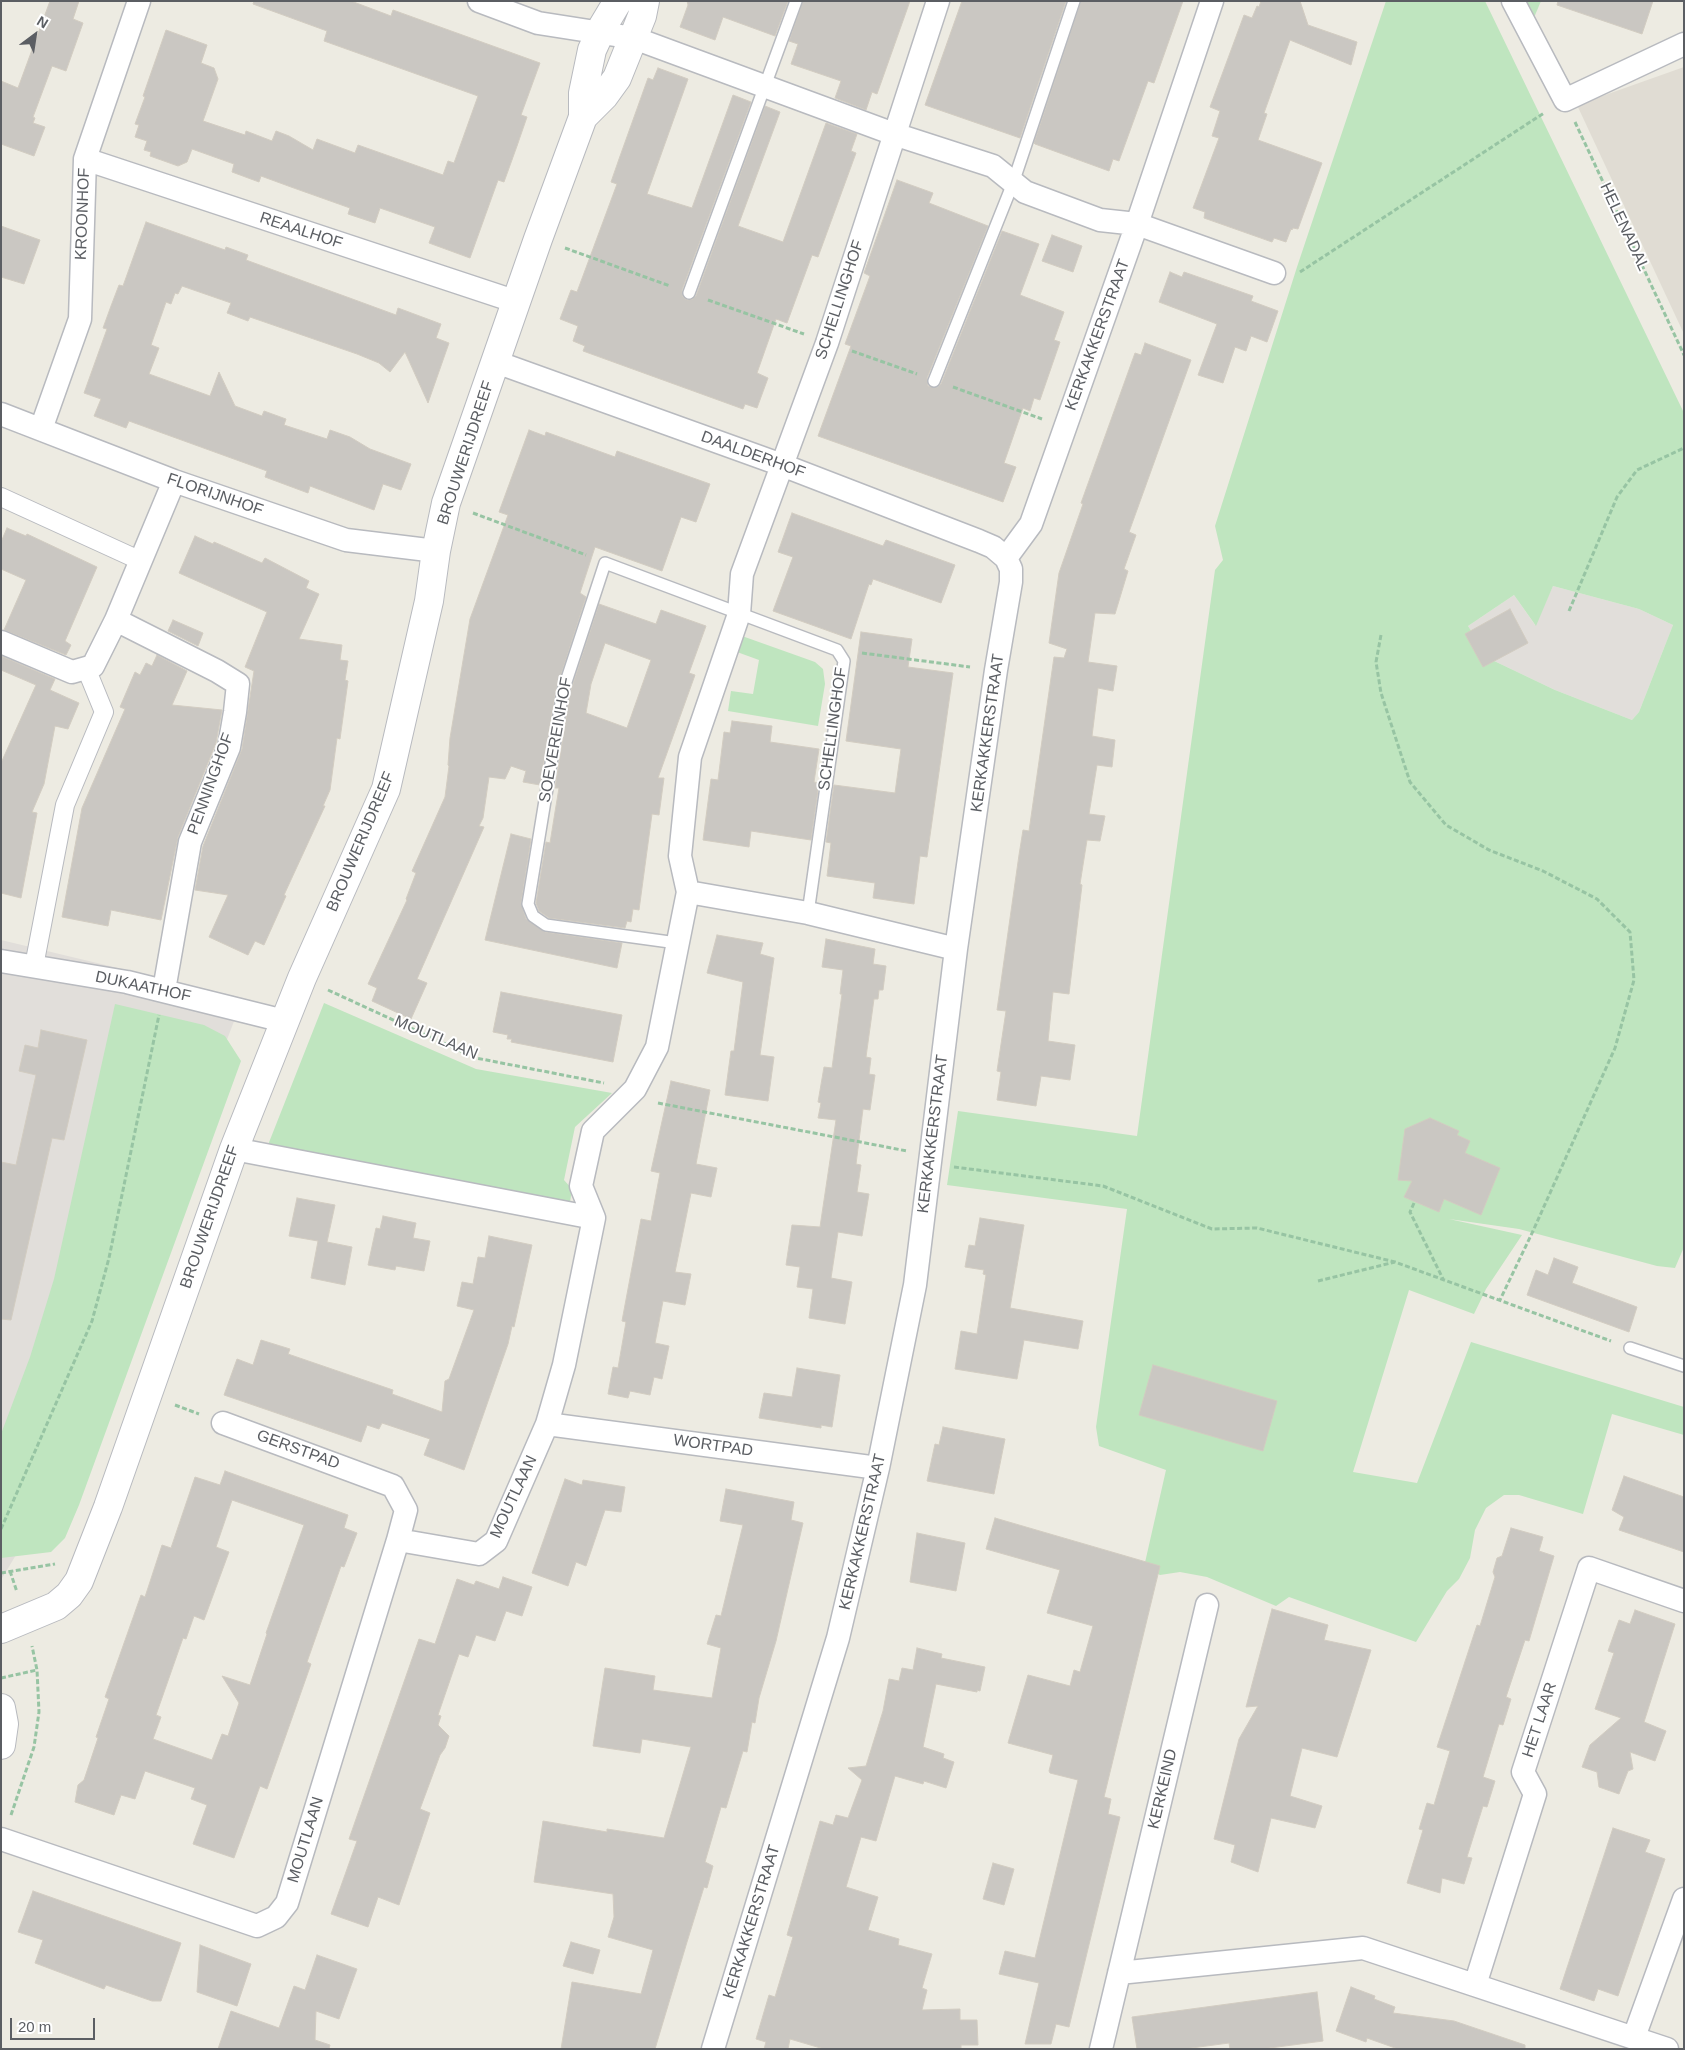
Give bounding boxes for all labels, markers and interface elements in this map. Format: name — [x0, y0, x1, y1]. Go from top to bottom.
north arrow — [10, 10, 60, 60]
text: N — [34, 13, 51, 32]
street label: KROONHOF — [72, 167, 94, 261]
street label: HELENADAL — [1595, 180, 1653, 274]
street label: REAALHOF — [257, 209, 345, 253]
street label: SCHELLINGHOF — [812, 238, 868, 362]
street label: KERKAKKERSTRAAT — [1062, 257, 1134, 413]
street label: BROUWERIJDREEF — [434, 379, 498, 527]
street label: DAALDERHOF — [698, 427, 808, 483]
street label: FLORIJNHOF — [164, 470, 266, 520]
street label: KERKAKKERSTRAAT — [967, 653, 1009, 813]
street label: SCHELLINGHOF — [815, 666, 851, 792]
street label: SOEVEREINHOF — [536, 676, 576, 804]
street label: PENNINGHOF — [184, 731, 238, 837]
street label: BROUWERIJDREEF — [323, 769, 399, 915]
street label: DUKAATHOF — [93, 967, 193, 1007]
street label: MOUTLAAN — [391, 1012, 481, 1064]
street label: KERKAKKERSTRAAT — [914, 1054, 952, 1214]
street label: BROUWERIJDREEF — [176, 1143, 244, 1291]
street label: GERSTPAD — [254, 1426, 342, 1474]
street label: WORTPAD — [672, 1431, 754, 1461]
street label: KERKAKKERSTRAAT — [836, 1452, 890, 1612]
street label: MOUTLAAN — [487, 1453, 541, 1541]
street label: HET LAAR — [1519, 1680, 1561, 1760]
street label: KERKEIND — [1144, 1747, 1182, 1831]
street label: MOUTLAAN — [284, 1795, 328, 1885]
street label: KERKAKKERSTRAAT — [719, 1843, 785, 2001]
scale bar — [12, 2008, 98, 2040]
text: 20 m — [18, 2018, 51, 2035]

